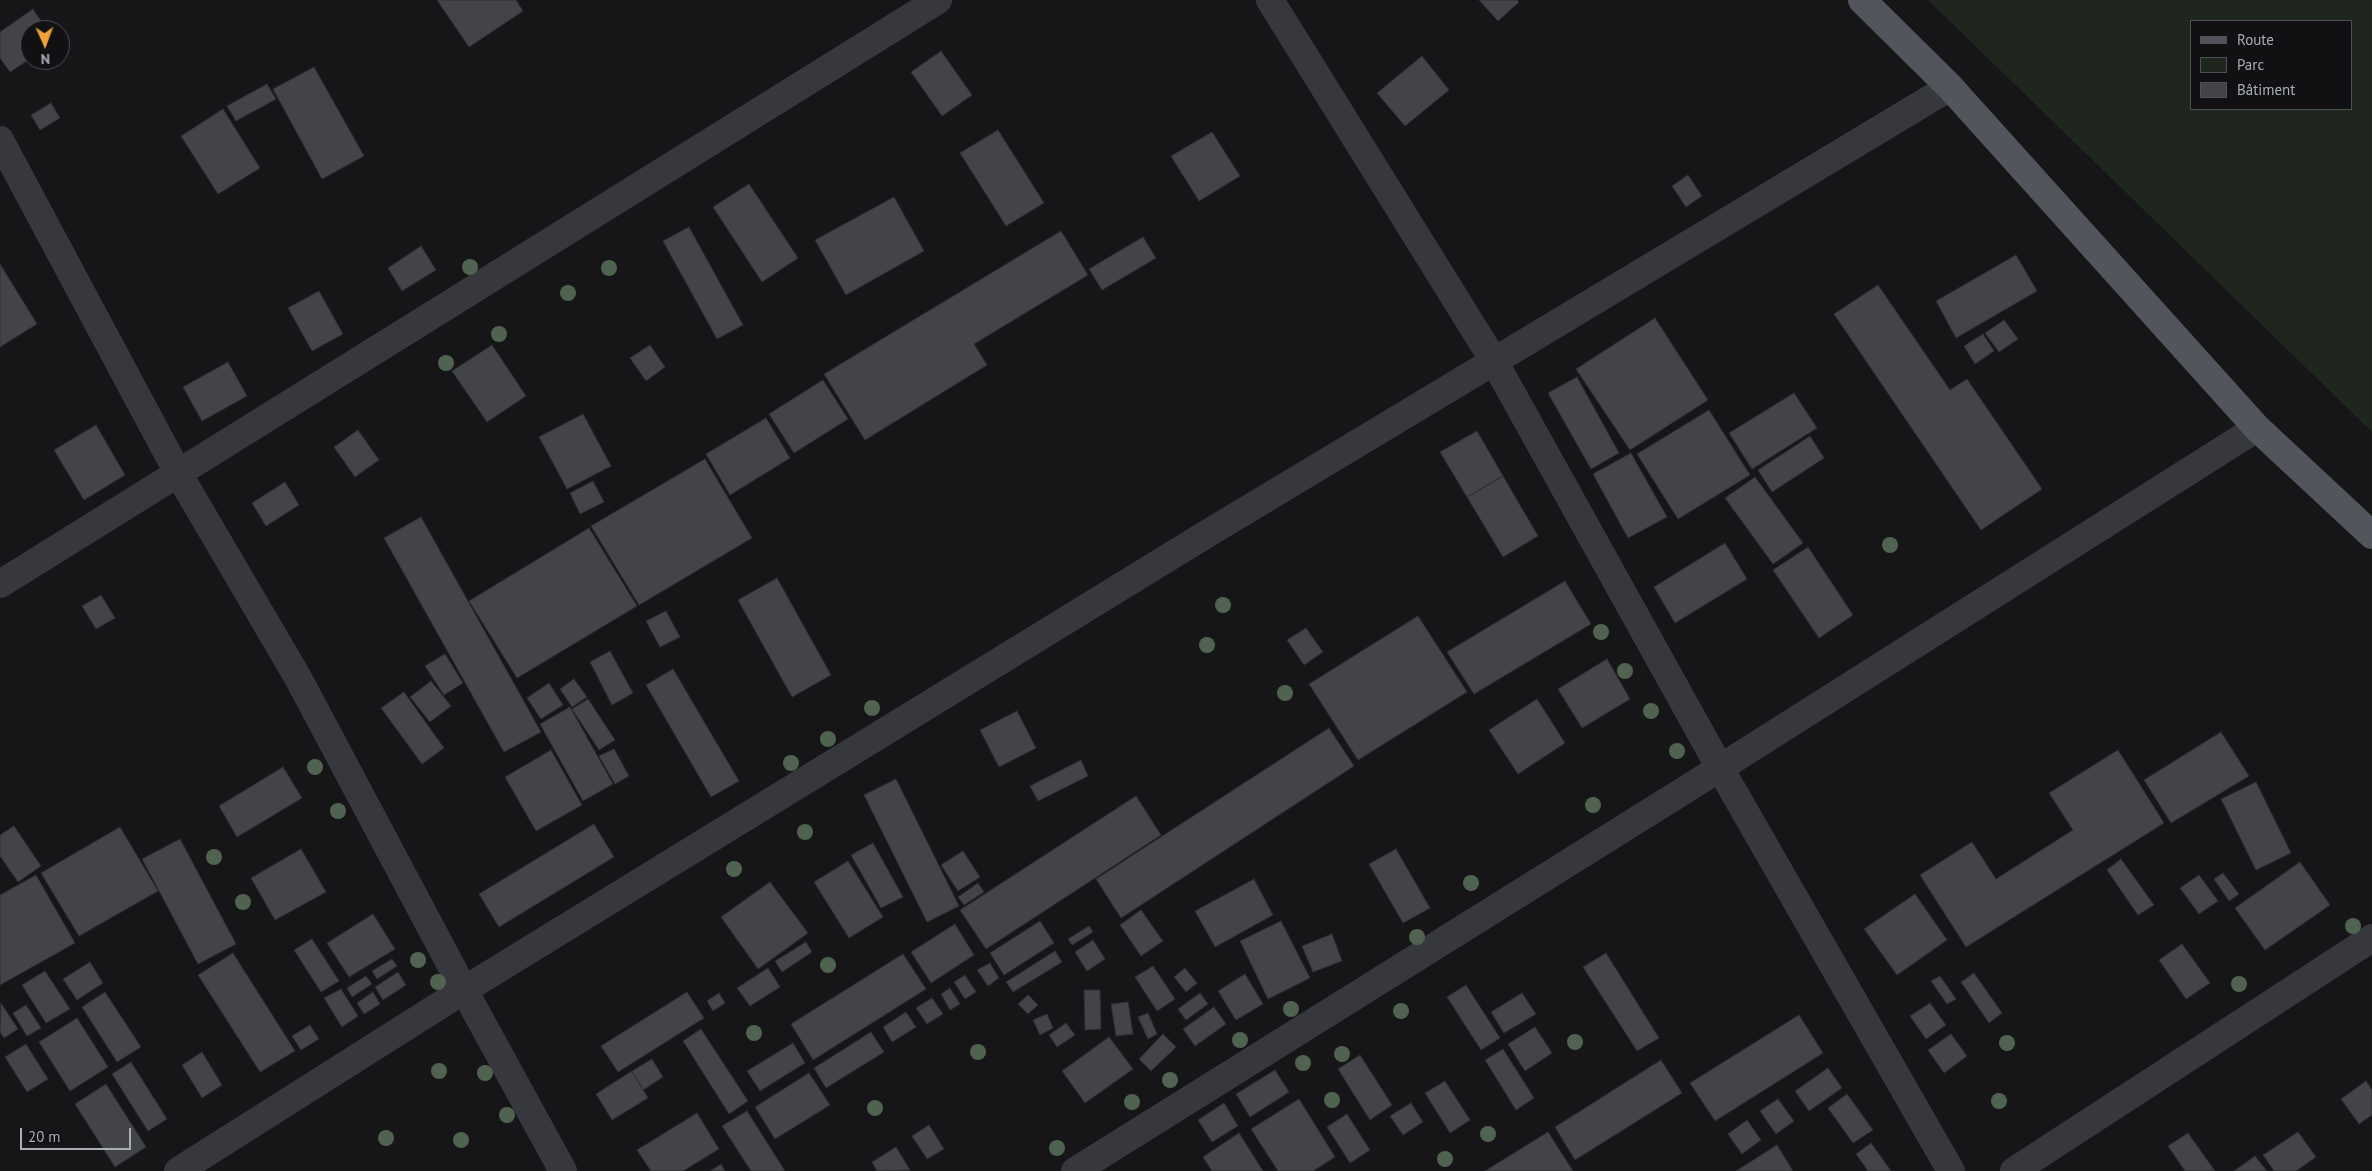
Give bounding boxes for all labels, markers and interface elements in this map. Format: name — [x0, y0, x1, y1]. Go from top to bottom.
north arrow — [20, 20, 70, 70]
legend — [2190, 20, 2352, 110]
text: Route — [2237, 30, 2274, 49]
text: N — [41, 50, 50, 68]
text: Parc — [2237, 55, 2264, 74]
text: Bâtiment — [2237, 80, 2295, 99]
scale bar — [22, 1118, 134, 1150]
text: 20 m — [28, 1127, 61, 1146]

